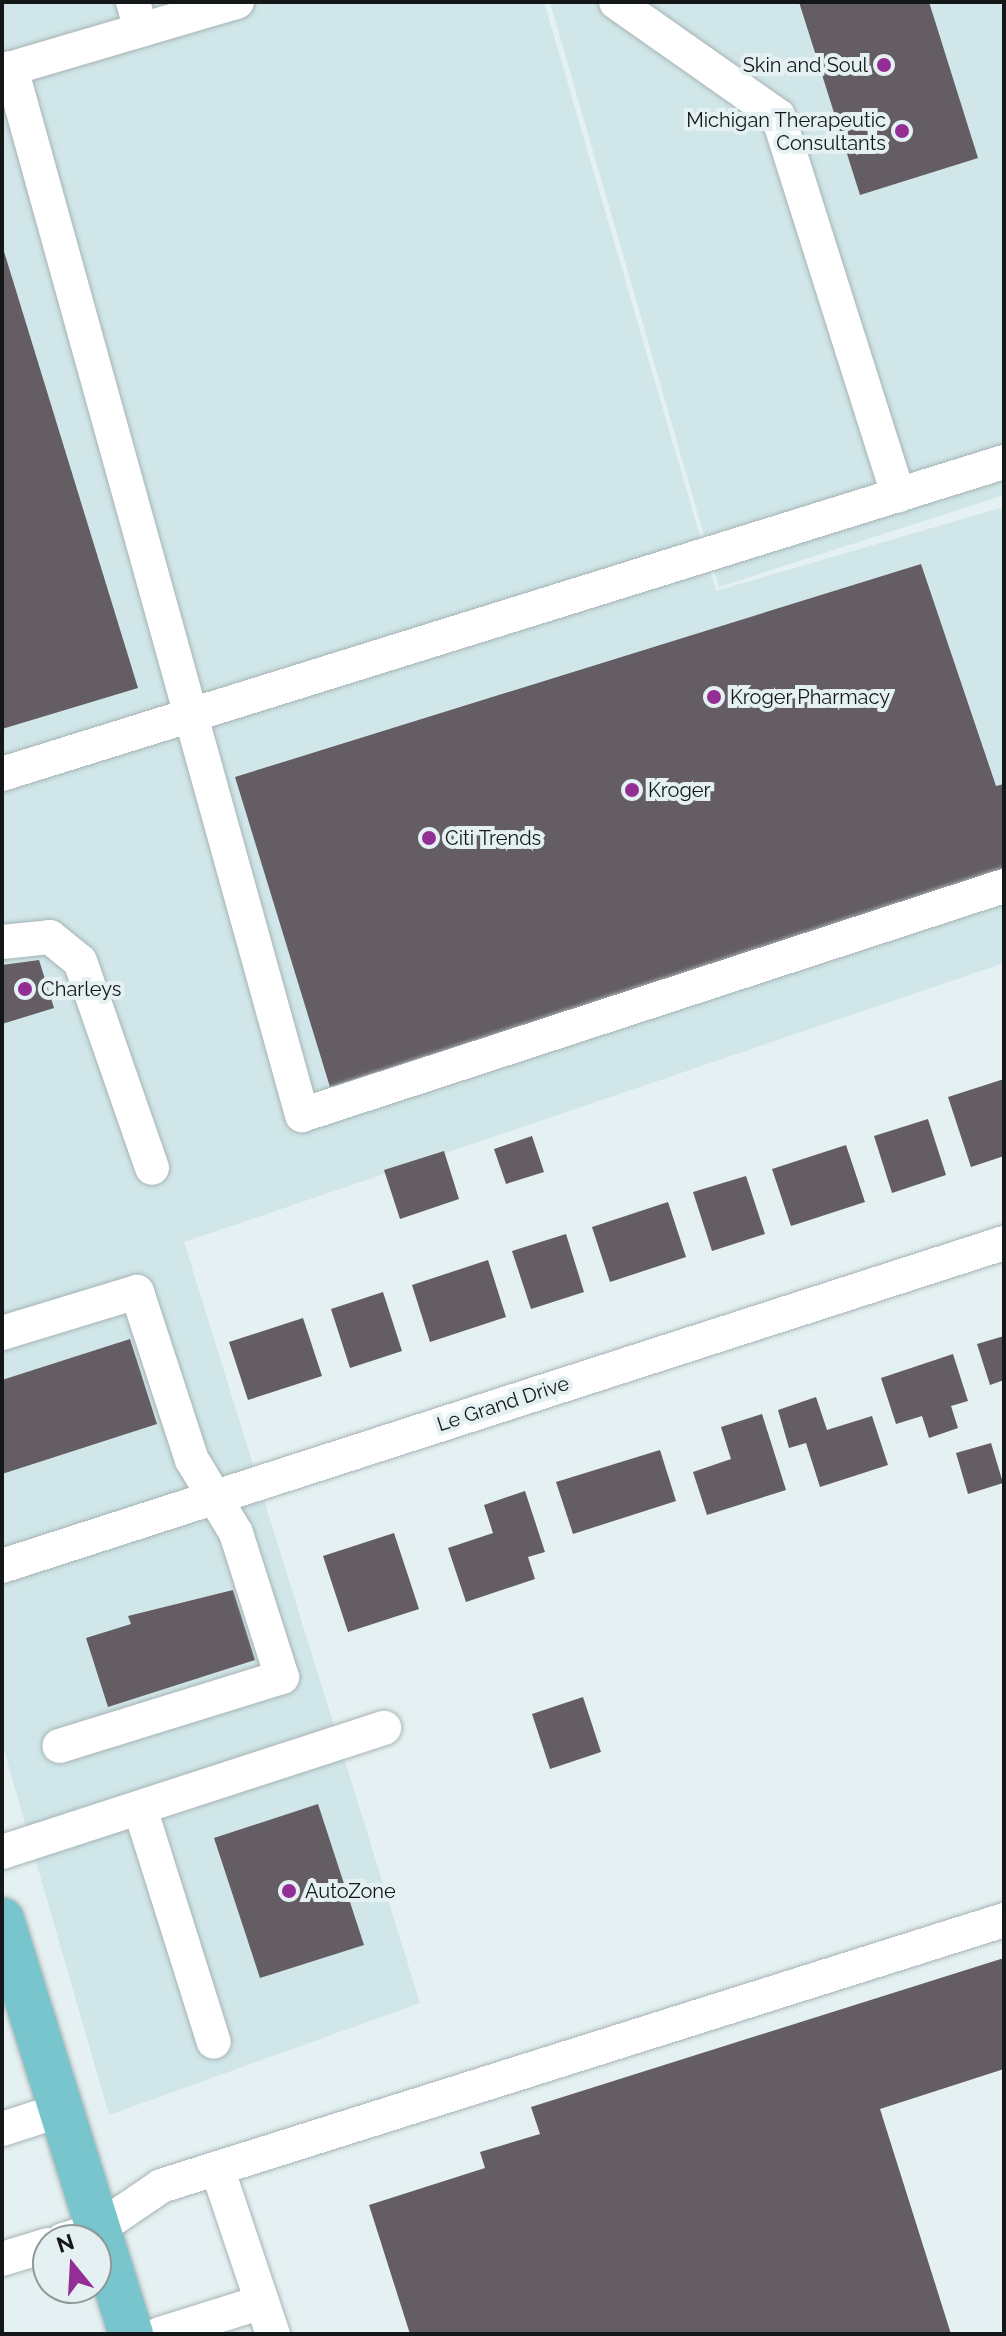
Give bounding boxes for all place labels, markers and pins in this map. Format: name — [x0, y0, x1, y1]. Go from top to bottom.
place label: Skin and Soul — [743, 53, 868, 77]
marker: Skin and Soul — [875, 56, 893, 74]
place label: Michigan Therapeutic Consultants — [686, 108, 886, 155]
marker: Michigan Therapeutic Consultants — [893, 122, 911, 140]
place label: Kroger Pharmacy — [730, 685, 891, 709]
marker: Kroger Pharmacy — [705, 688, 723, 706]
place label: Kroger — [648, 778, 711, 802]
marker: Kroger — [623, 781, 641, 799]
place label: Citi Trends — [445, 826, 542, 850]
marker: Citi Trends — [420, 829, 438, 847]
place label: Charleys — [41, 977, 121, 1001]
marker: Charleys — [16, 980, 34, 998]
place label: AutoZone — [305, 1879, 396, 1903]
marker: AutoZone — [280, 1882, 298, 1900]

